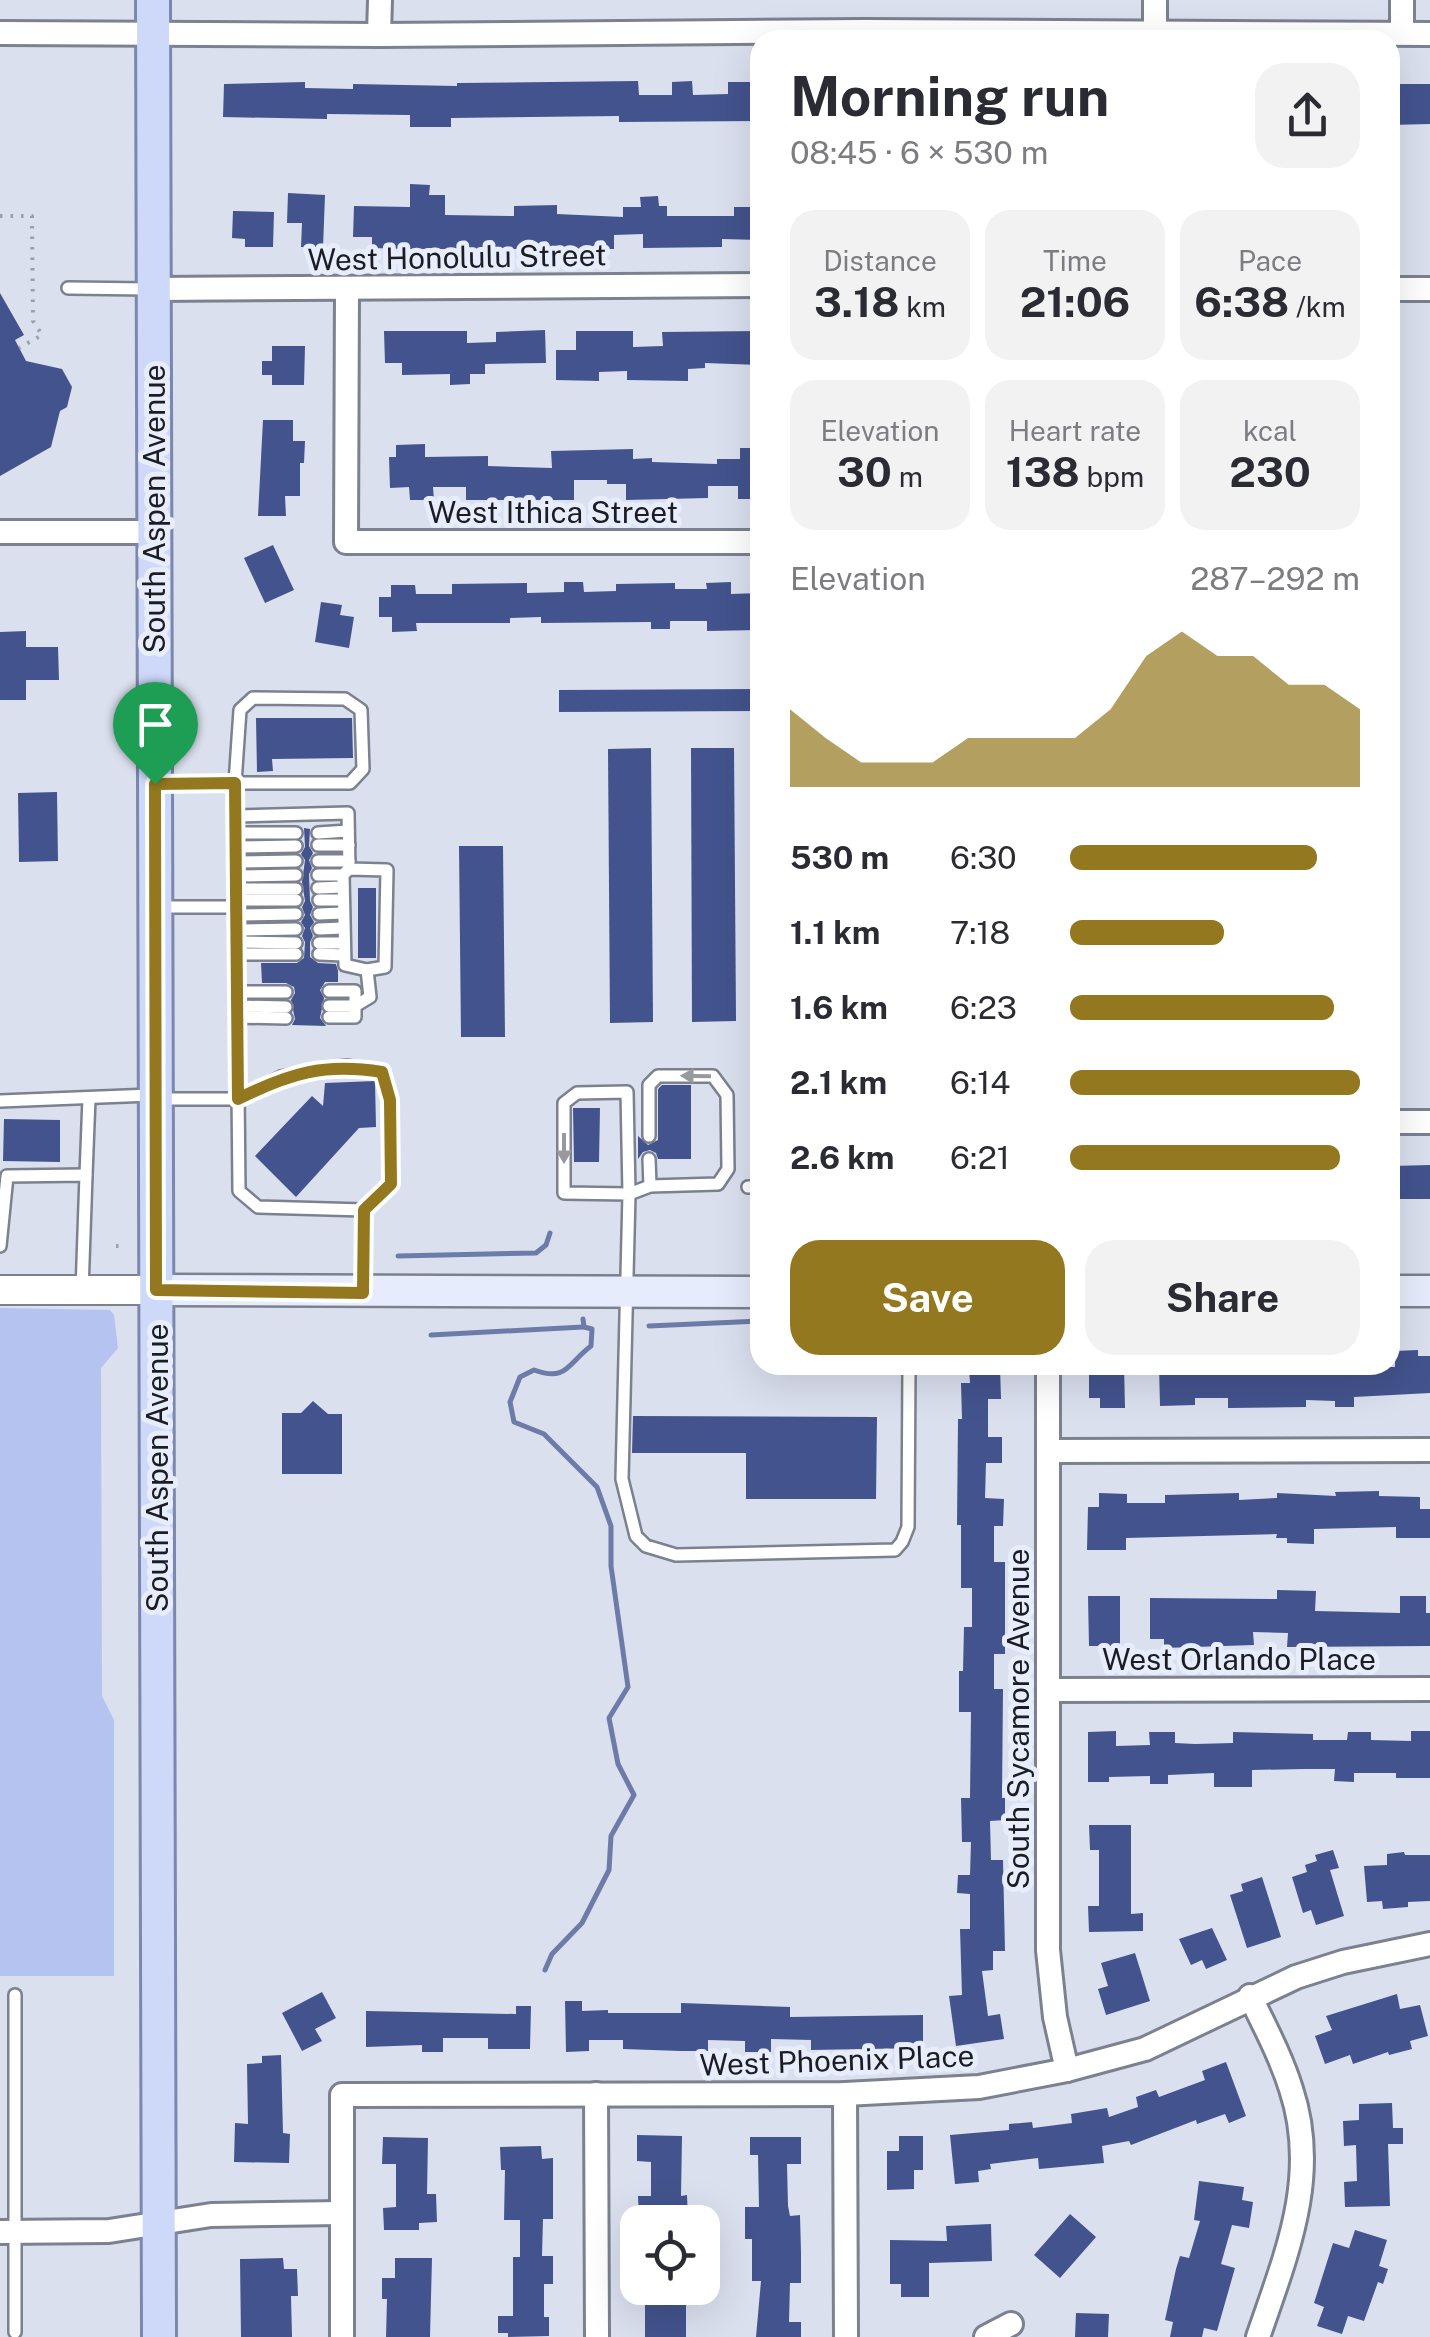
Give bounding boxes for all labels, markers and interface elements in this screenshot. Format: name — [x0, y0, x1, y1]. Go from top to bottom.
button: share — [1255, 63, 1360, 168]
text: Morning run — [790, 64, 1109, 128]
text: 08:45 · 6 × 530 m — [790, 134, 1048, 171]
street label: West Honolulu Street — [307, 236, 607, 278]
text: Distance — [823, 244, 937, 277]
text: Time — [1043, 244, 1107, 277]
text: Pace — [1238, 244, 1302, 277]
text: 3.18 — [814, 277, 899, 326]
text: 21:06 — [1020, 277, 1130, 326]
text: 6:38 — [1194, 277, 1289, 326]
text: km — [899, 290, 946, 323]
text: /km — [1289, 290, 1346, 323]
street label: South Aspen Avenue — [136, 364, 172, 654]
text: Elevation — [821, 414, 939, 447]
text: Heart rate — [1009, 414, 1141, 447]
text: kcal — [1243, 414, 1297, 447]
text: 30 — [837, 447, 892, 496]
text: 138 — [1006, 447, 1080, 496]
text: 230 — [1229, 447, 1311, 496]
text: m — [892, 460, 923, 493]
text: bpm — [1080, 460, 1144, 493]
street label: West Ithica Street — [428, 494, 678, 530]
text: Elevation — [790, 560, 926, 597]
text: 287–292 m — [1190, 560, 1360, 597]
pin — [113, 682, 198, 785]
icon: arrive — [128, 697, 183, 752]
text: 530 m — [790, 839, 889, 876]
text: 6:30 — [950, 839, 1017, 876]
text: 1.1 km — [790, 914, 880, 951]
text: 7:18 — [950, 914, 1010, 951]
text: 1.6 km — [790, 989, 888, 1026]
text: 6:23 — [950, 989, 1017, 1026]
text: 2.1 km — [790, 1064, 887, 1101]
text: 6:14 — [950, 1064, 1010, 1101]
one-way arrow — [680, 1068, 712, 1084]
one-way arrow — [556, 1132, 572, 1164]
text: 2.6 km — [790, 1139, 895, 1176]
text: 6:21 — [950, 1139, 1010, 1176]
button: Save — [790, 1240, 1065, 1355]
button: Share — [1085, 1240, 1360, 1355]
street label: South Aspen Avenue — [139, 1323, 175, 1613]
street label: South Sycamore Avenue — [1000, 1549, 1036, 1889]
street label: West Orlando Place — [1102, 1641, 1376, 1677]
street label: West Phoenix Place — [699, 2037, 975, 2083]
map controls — [620, 2205, 720, 2305]
button: locate — [620, 2205, 720, 2305]

